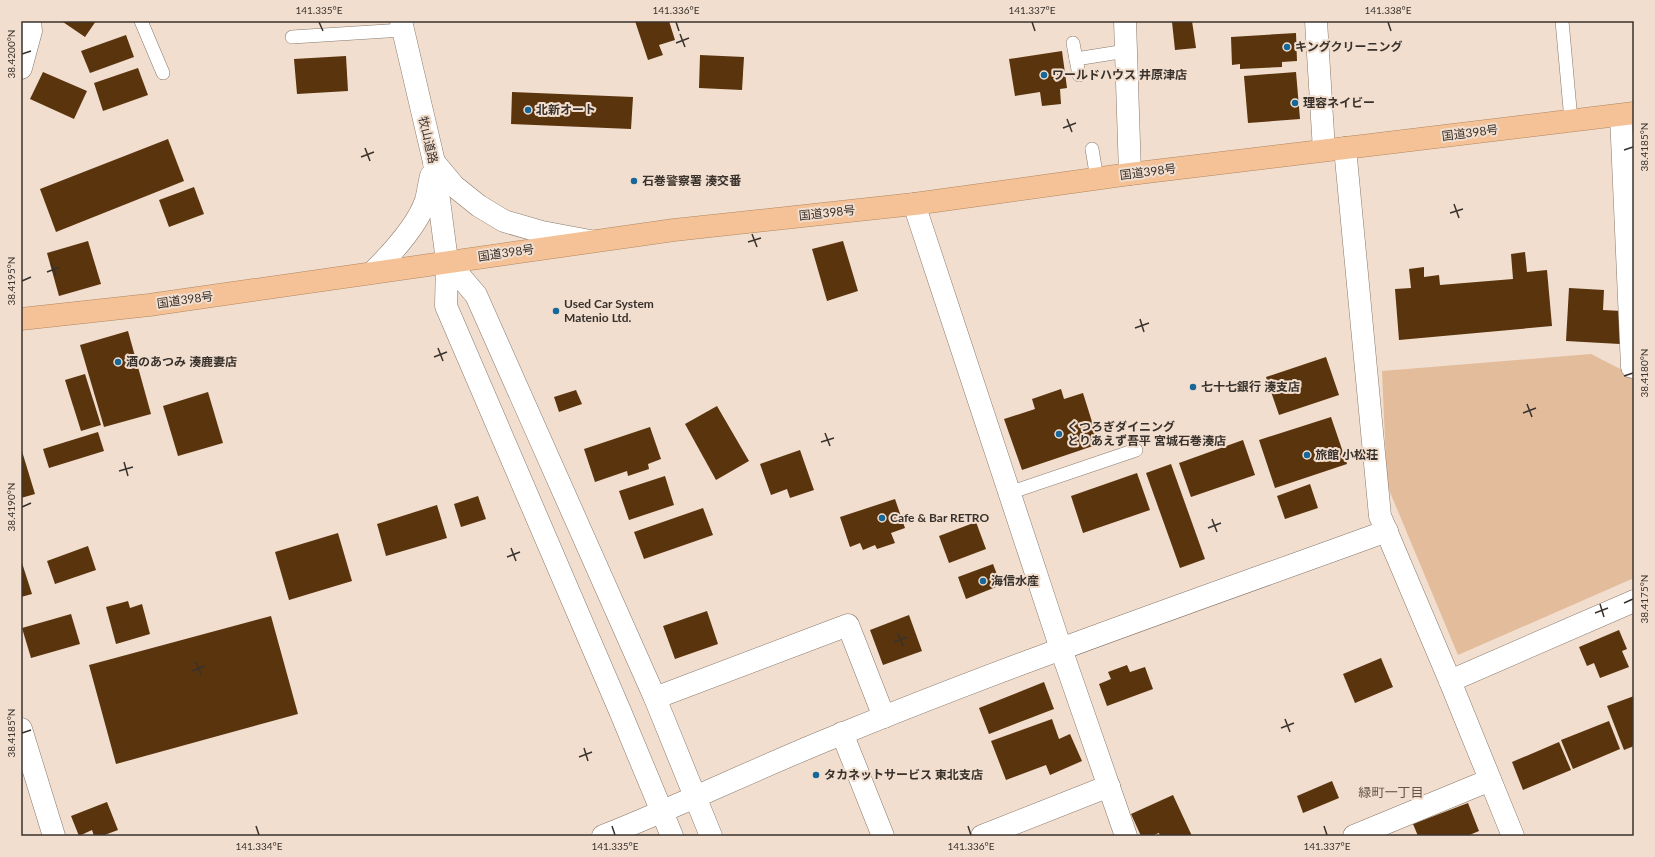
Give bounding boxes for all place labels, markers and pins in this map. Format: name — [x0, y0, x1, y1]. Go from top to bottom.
place label: キングクリーニング — [1295, 39, 1402, 54]
marker: キングクリーニング — [1282, 42, 1292, 52]
place label: ワールドハウス 井原津店 — [1052, 67, 1187, 82]
marker: ワールドハウス 井原津店 — [1039, 70, 1049, 80]
place label: 理容ネイビー — [1303, 95, 1375, 110]
marker: 理容ネイビー — [1290, 98, 1300, 108]
place label: 北新オート — [536, 102, 596, 117]
marker: 北新オート — [523, 105, 533, 115]
place label: 石巻警察署 湊交番 — [642, 173, 742, 188]
marker: 石巻警察署 湊交番 — [629, 176, 639, 186]
place label: Used Car System Matenio Ltd. — [564, 296, 654, 325]
marker: Used Car System Matenio Ltd. — [551, 306, 561, 316]
place label: 酒のあつみ 湊鹿妻店 — [126, 354, 237, 369]
marker: 酒のあつみ 湊鹿妻店 — [113, 357, 123, 367]
place label: 七十七銀行 湊支店 — [1201, 379, 1300, 394]
marker: 七十七銀行 湊支店 — [1188, 382, 1198, 392]
place label: くつろぎダイニング とりあえず吾平 宮城石巻湊店 — [1067, 419, 1226, 448]
marker: くつろぎダイニング とりあえず吾平 宮城石巻湊店 — [1054, 429, 1064, 439]
place label: 旅館 小松荘 — [1315, 447, 1378, 462]
marker: 旅館 小松荘 — [1302, 450, 1312, 460]
place label: Cafe & Bar RETRO — [890, 510, 989, 525]
marker: Cafe & Bar RETRO — [877, 513, 887, 523]
place label: 海信水産 — [991, 573, 1039, 588]
marker: 海信水産 — [978, 576, 988, 586]
place label: タカネットサービス 東北支店 — [824, 767, 983, 782]
marker: タカネットサービス 東北支店 — [811, 770, 821, 780]

